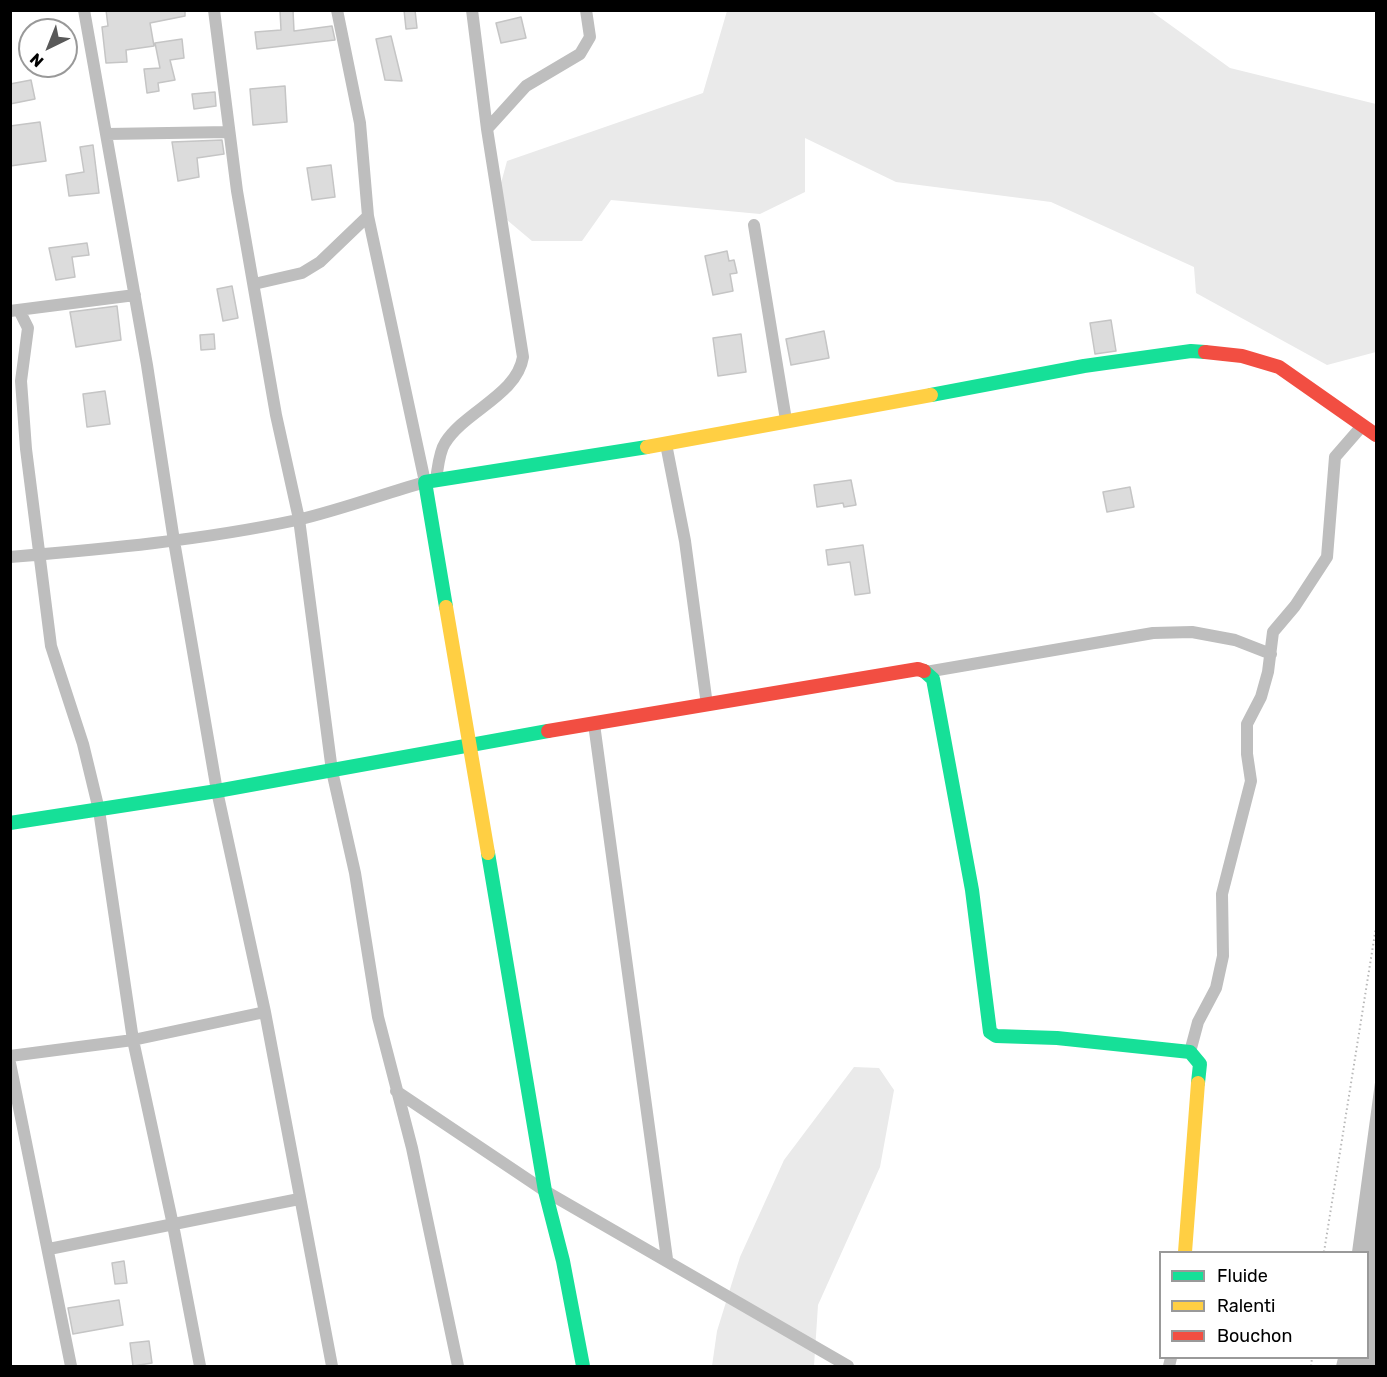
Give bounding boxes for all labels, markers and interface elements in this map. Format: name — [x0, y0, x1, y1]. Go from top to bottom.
north arrow — [18, 18, 78, 78]
text: N — [26, 49, 47, 71]
legend — [1159, 1251, 1369, 1359]
text: Fluide — [1217, 1265, 1268, 1287]
text: Ralenti — [1217, 1295, 1275, 1317]
text: Bouchon — [1217, 1325, 1292, 1347]

